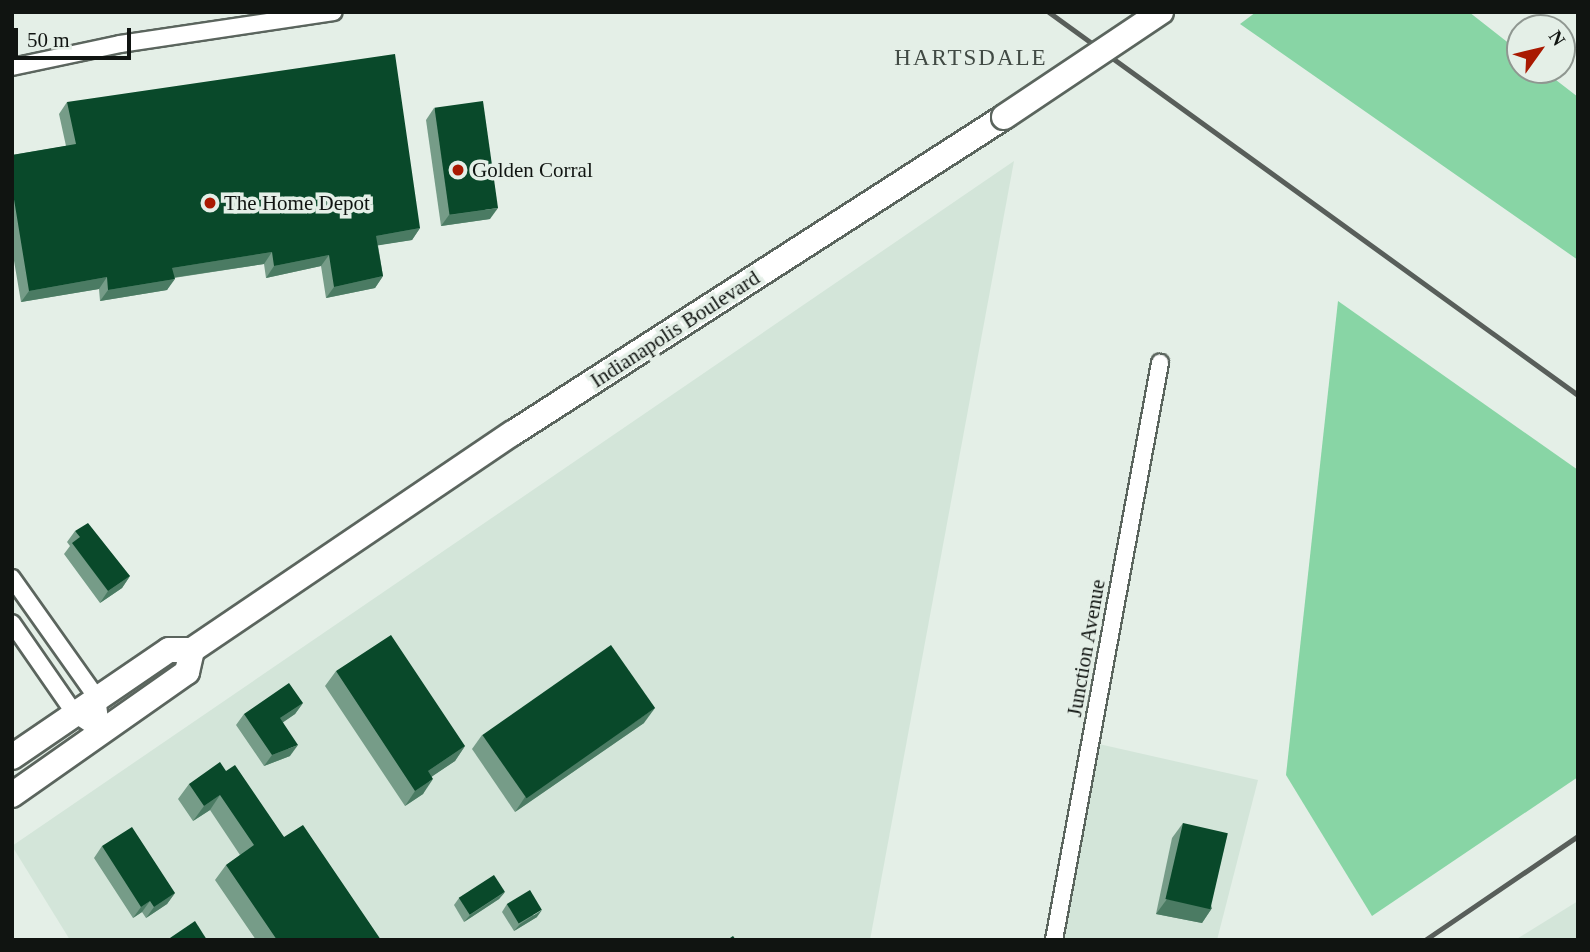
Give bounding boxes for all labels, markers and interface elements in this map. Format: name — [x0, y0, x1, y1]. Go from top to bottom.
scale bar — [18, 14, 135, 58]
north arrow — [1506, 14, 1576, 84]
text: N — [1545, 27, 1570, 50]
text: 50 m — [27, 28, 70, 52]
district label: HARTSDALE — [895, 44, 1047, 72]
place label: Golden Corral — [472, 157, 593, 183]
marker: Golden Corral — [450, 162, 466, 178]
place label: The Home Depot — [224, 190, 370, 216]
marker: The Home Depot — [202, 195, 218, 211]
street label: Indianapolis Boulevard — [586, 265, 764, 393]
street label: Junction Avenue — [1061, 577, 1111, 719]

